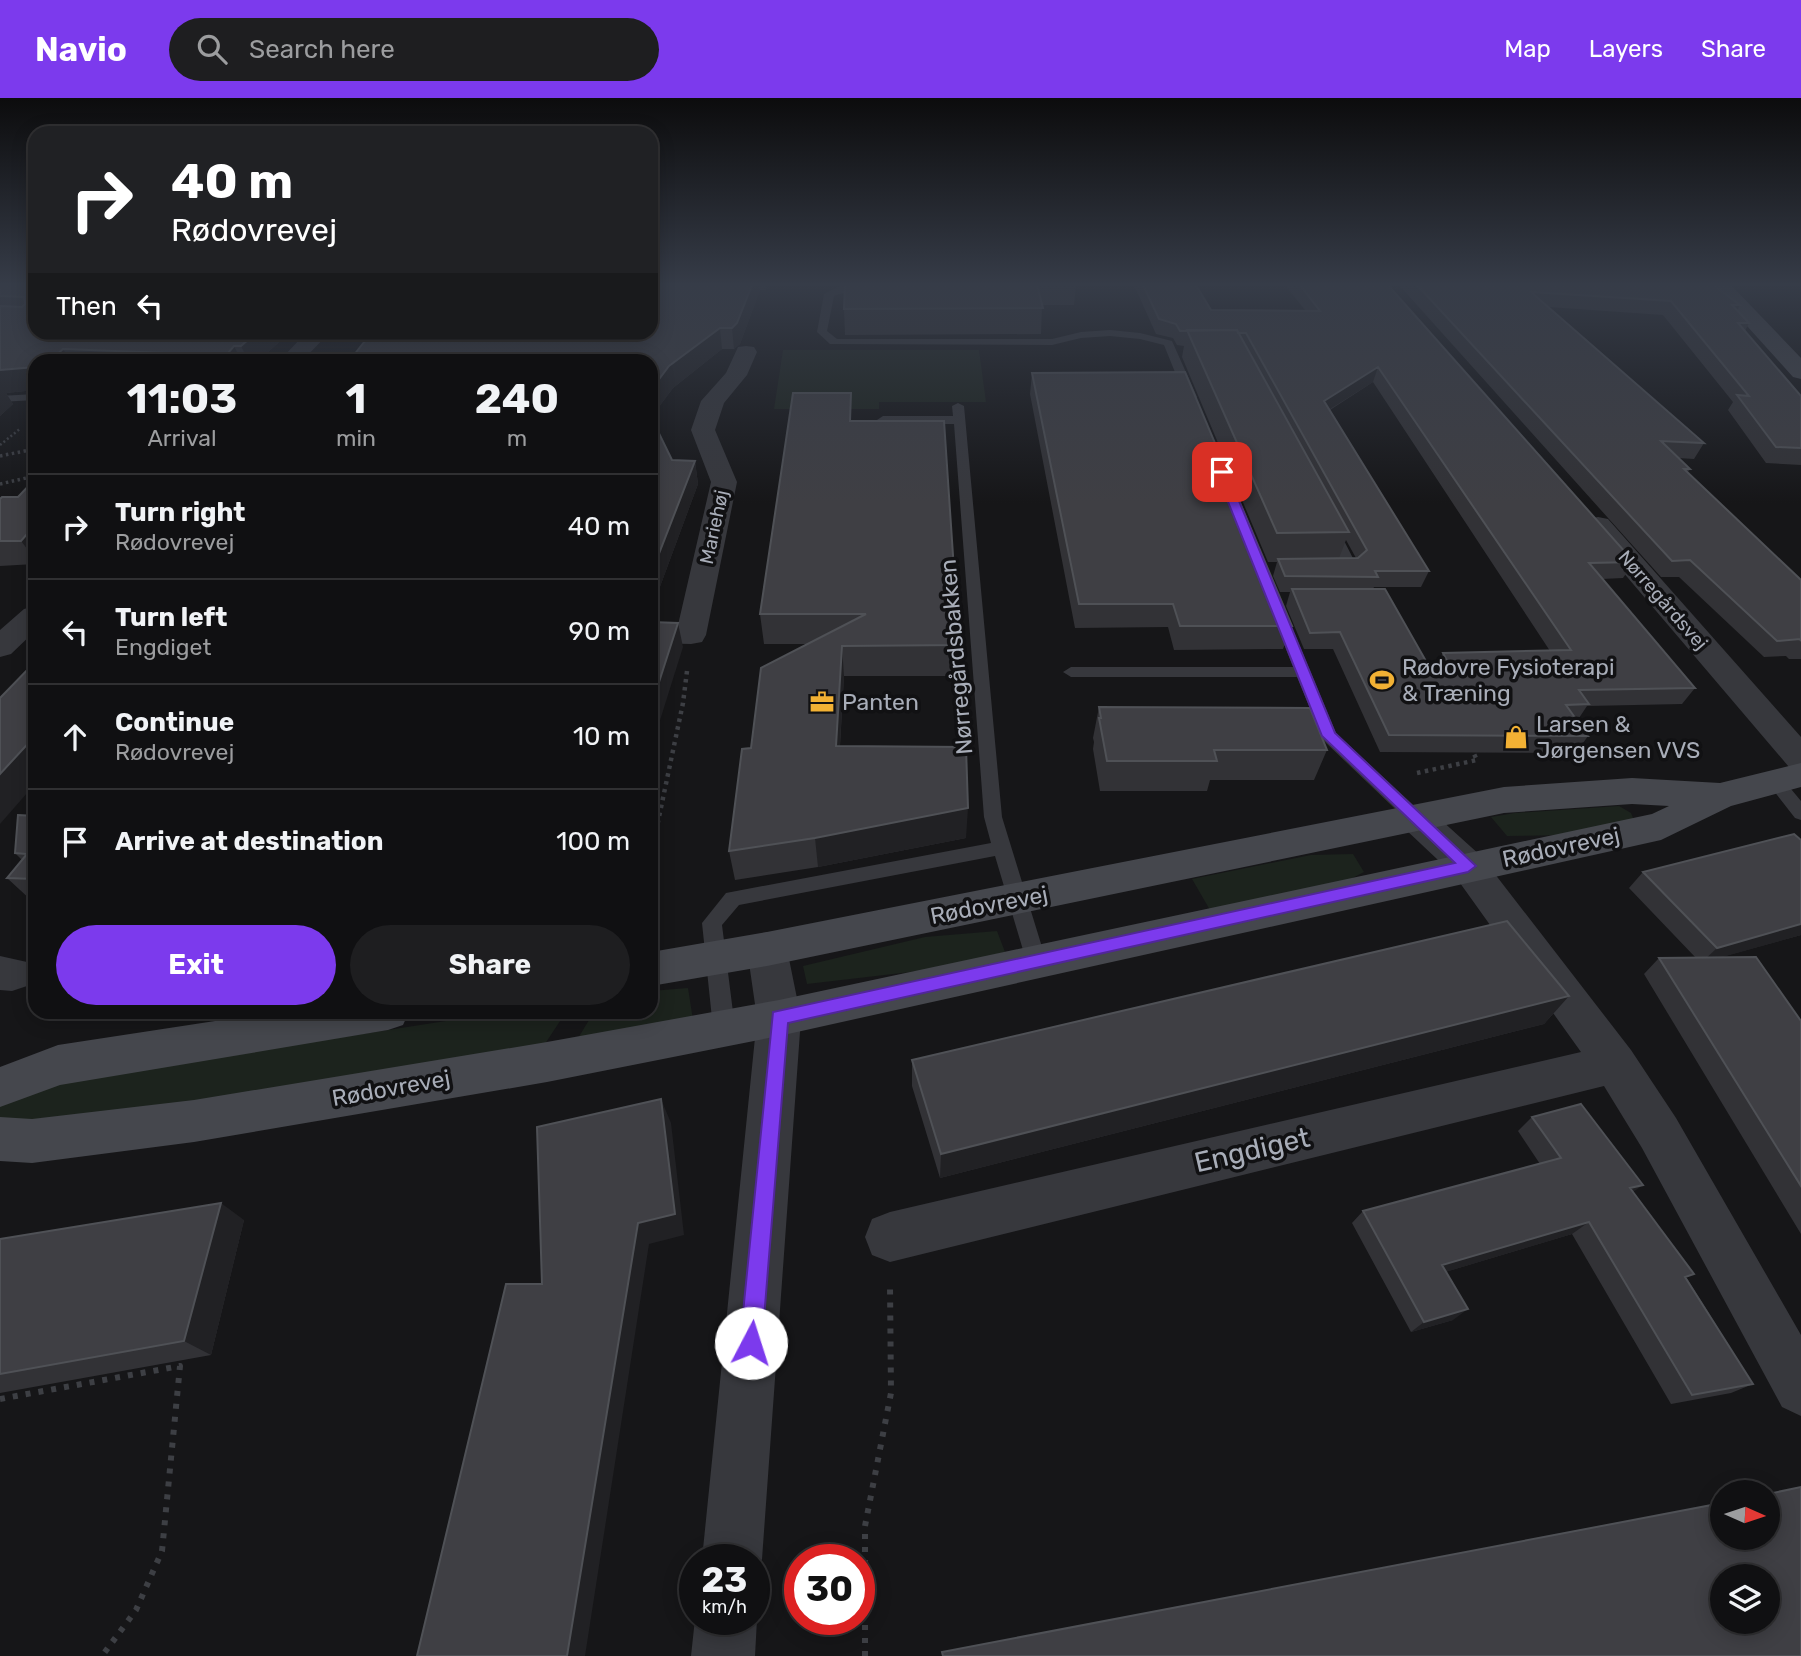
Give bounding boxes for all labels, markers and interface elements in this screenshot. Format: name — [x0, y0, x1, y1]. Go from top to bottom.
search box — [169, 18, 659, 81]
text: Navio — [35, 30, 127, 69]
icon: search — [193, 30, 231, 68]
text: Search here — [249, 34, 395, 65]
text: Map — [1504, 35, 1551, 63]
text: Layers — [1589, 35, 1663, 63]
text: Share — [1701, 35, 1766, 63]
text: 40 m — [171, 152, 293, 210]
icon: right — [56, 154, 147, 245]
text: Rødovrevej — [171, 211, 337, 249]
icon: left — [131, 287, 169, 325]
text: Then — [56, 291, 117, 322]
text: 11:03 — [127, 374, 237, 424]
text: 1 — [345, 374, 366, 424]
text: 240 — [475, 374, 559, 424]
text: Arrival — [147, 424, 216, 452]
text: min — [336, 424, 376, 452]
text: m — [507, 424, 527, 452]
pin — [1192, 442, 1252, 502]
icon: arrive — [1203, 453, 1241, 491]
street label: Mariehøj — [695, 488, 733, 566]
text: Turn right — [115, 497, 245, 528]
icon: right — [56, 508, 94, 546]
text: 40 m — [568, 511, 630, 542]
text: Rødovrevej — [115, 528, 234, 556]
street label: Nørregårdsvej — [1614, 546, 1712, 654]
street label: Nørregårdsbakken — [934, 558, 978, 756]
text: Turn left — [115, 602, 227, 633]
icon: left — [56, 613, 94, 651]
text: 90 m — [569, 616, 630, 647]
text: Engdiget — [115, 633, 211, 661]
place label: Rødovre Fysioterapi & Træning — [1402, 653, 1614, 707]
sports icon: Rødovre Fysioterapi & Træning — [1368, 666, 1396, 694]
office icon: Panten — [808, 688, 836, 716]
place label: Panten — [842, 688, 919, 716]
text: Continue — [115, 707, 234, 738]
place label: Larsen & Jørgensen VVS — [1536, 710, 1700, 764]
icon: ahead — [56, 718, 94, 756]
text: 10 m — [573, 721, 630, 752]
shop icon: Larsen & Jørgensen VVS — [1502, 723, 1530, 751]
text: Rødovrevej — [115, 738, 234, 766]
street label: Rødovrevej — [1500, 821, 1622, 873]
icon: arrive — [56, 823, 94, 861]
text: Arrive at destination — [115, 826, 383, 857]
text: 100 m — [556, 826, 630, 857]
street label: Rødovrevej — [928, 880, 1050, 930]
button: Exit — [56, 925, 336, 1005]
button: Share — [350, 925, 630, 1005]
street label: Rødovrevej — [330, 1064, 452, 1112]
street label: Engdiget — [1191, 1121, 1313, 1179]
position arrow — [714, 1306, 788, 1380]
north arrow — [1710, 1480, 1780, 1550]
map controls — [1710, 1480, 1780, 1634]
speed limit sign: 30 — [784, 1544, 875, 1635]
text: 23 — [702, 1559, 747, 1601]
button: layers — [1710, 1564, 1780, 1634]
text: km/h — [702, 1596, 747, 1618]

